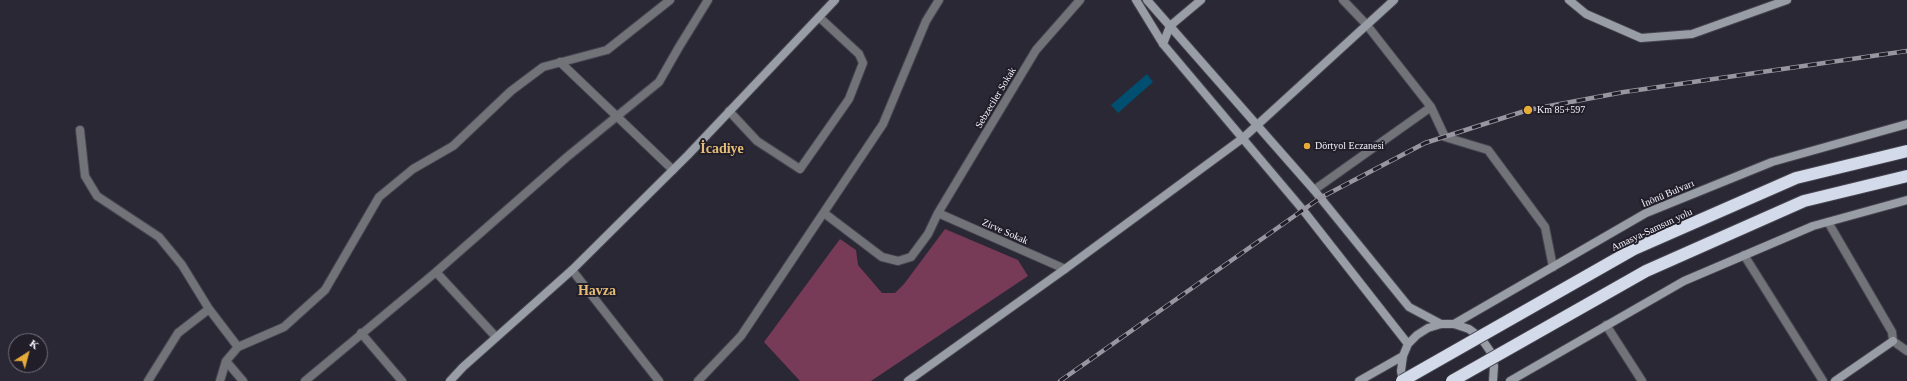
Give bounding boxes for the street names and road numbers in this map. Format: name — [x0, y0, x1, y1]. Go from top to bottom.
street label: Sebzeciler Sokak — [973, 65, 1019, 131]
street label: İnönü Bulvarı — [1640, 178, 1696, 210]
street label: Amasya-Samsun yolu — [1610, 206, 1694, 254]
street label: Zirve Sokak — [980, 217, 1030, 247]

